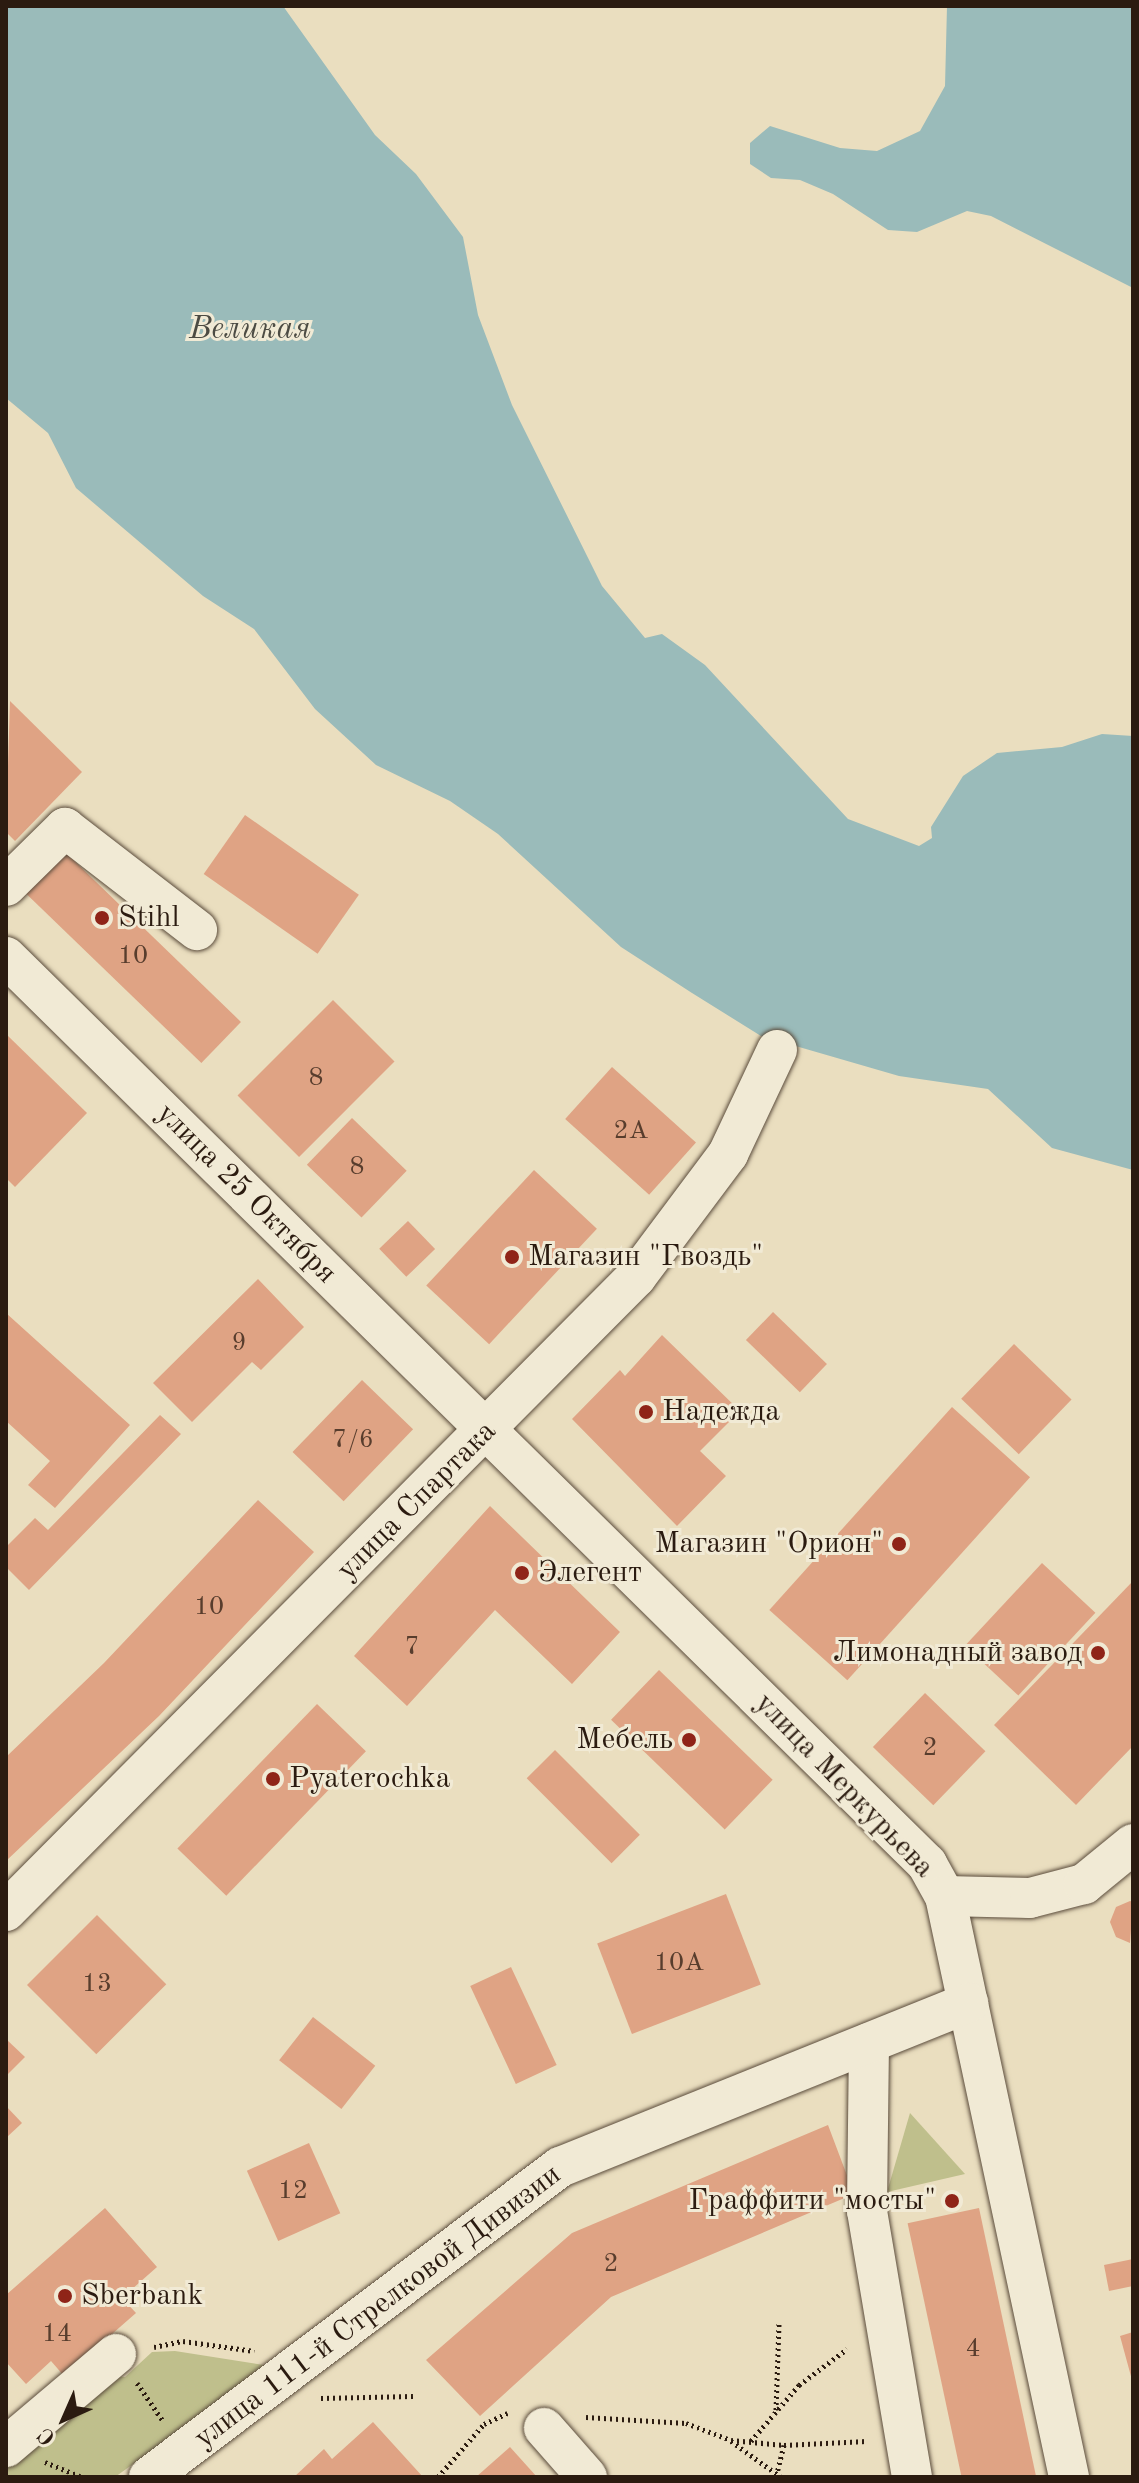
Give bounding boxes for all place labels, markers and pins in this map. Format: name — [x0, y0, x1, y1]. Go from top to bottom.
place label: Stihl — [118, 900, 180, 936]
marker: Stihl — [93, 909, 111, 927]
place label: Магазин "Гвоздь" — [528, 1239, 763, 1275]
marker: Магазин "Гвоздь" — [503, 1248, 521, 1266]
place label: Надежда — [662, 1394, 780, 1430]
marker: Надежда — [637, 1403, 655, 1421]
place label: Магазин "Орион" — [654, 1526, 883, 1562]
marker: Магазин "Орион" — [890, 1535, 908, 1553]
place label: Элегент — [538, 1555, 642, 1591]
marker: Элегент — [513, 1564, 531, 1582]
place label: Лимонадный завод — [833, 1635, 1082, 1671]
marker: Лимонадный завод — [1089, 1644, 1107, 1662]
place label: Мебель — [576, 1722, 673, 1758]
marker: Мебель — [680, 1731, 698, 1749]
place label: Pyaterochka — [289, 1761, 450, 1797]
marker: Pyaterochka — [264, 1770, 282, 1788]
place label: Граффити "мосты" — [689, 2183, 936, 2219]
marker: Граффити "мосты" — [943, 2192, 961, 2210]
place label: Sberbank — [81, 2278, 203, 2314]
marker: Sberbank — [56, 2287, 74, 2305]

